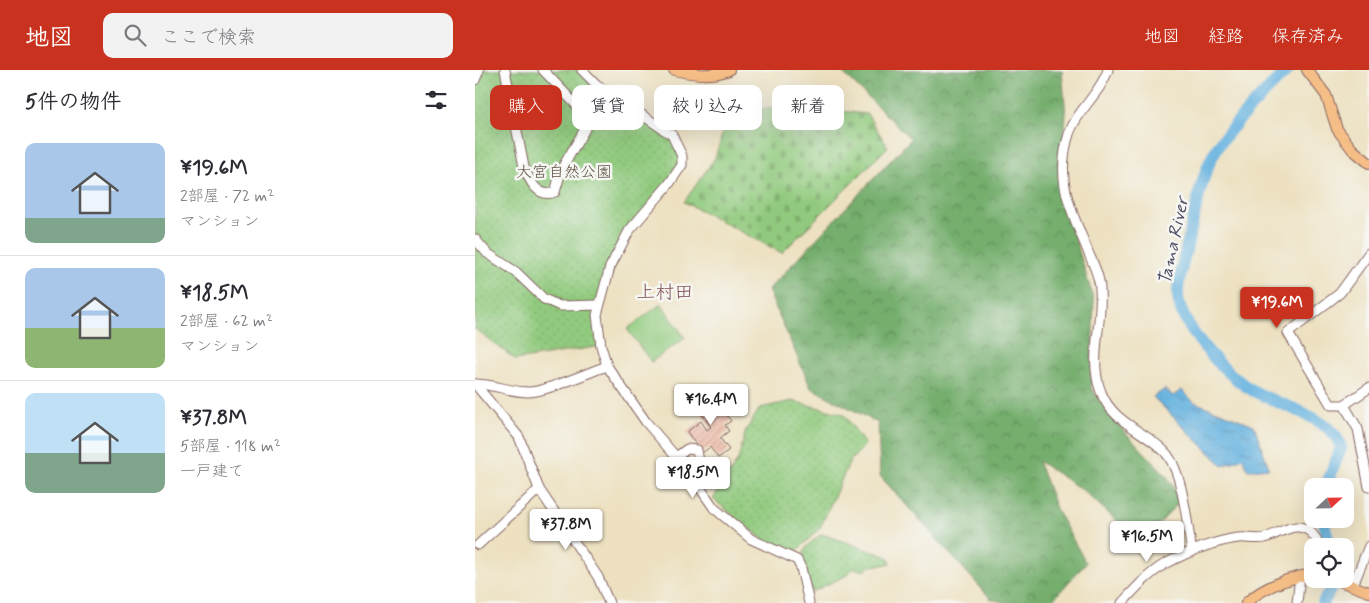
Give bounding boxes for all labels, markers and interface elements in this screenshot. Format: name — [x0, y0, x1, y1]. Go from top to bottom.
search box — [103, 13, 453, 58]
icon: search — [121, 21, 149, 49]
text: 地図 — [25, 23, 73, 54]
text: ここで検索 — [161, 25, 256, 50]
text: 地図 — [1144, 25, 1180, 49]
text: 経路 — [1208, 25, 1244, 49]
text: 保存済み — [1272, 25, 1344, 49]
chip: 購入 — [490, 85, 562, 130]
chip: 賃貸 — [572, 85, 644, 130]
chip: 絞り込み — [654, 85, 762, 130]
chip: 新着 — [772, 85, 844, 130]
icon: filters — [422, 86, 450, 114]
text: 5件の物件 — [25, 88, 122, 116]
text: ¥19.6M — [180, 154, 248, 182]
park label: 大宮自然公園 — [516, 162, 612, 183]
icon: home — [65, 163, 125, 223]
text: 2部屋 · 72 m² — [180, 186, 274, 207]
water label: Tama River — [1153, 193, 1195, 287]
text: マンション — [180, 211, 259, 232]
text: ¥18.5M — [180, 279, 248, 307]
district label: 上村田 — [636, 280, 694, 305]
pin: ¥19.6M — [1236, 286, 1318, 329]
icon: home — [65, 288, 125, 348]
text: ¥19.6M — [1251, 292, 1303, 313]
text: 2部屋 · 62 m² — [180, 311, 273, 332]
text: マンション — [180, 336, 259, 357]
pin: ¥16.4M — [670, 384, 752, 426]
text: ¥16.4M — [685, 389, 737, 410]
text: ¥37.8M — [180, 404, 247, 432]
icon: home — [65, 413, 125, 473]
text: 5部屋 · 118 m² — [180, 436, 281, 457]
pin: ¥18.5M — [652, 456, 734, 499]
text: 一戸建て — [180, 461, 244, 482]
text: ¥18.5M — [667, 462, 719, 483]
north arrow — [1304, 478, 1354, 528]
map controls — [1304, 478, 1354, 588]
pin: ¥37.8M — [525, 508, 607, 551]
text: ¥37.8M — [541, 514, 591, 535]
pin: ¥16.5M — [1106, 520, 1188, 563]
text: ¥16.5M — [1121, 526, 1173, 547]
button: locate — [1304, 538, 1354, 588]

